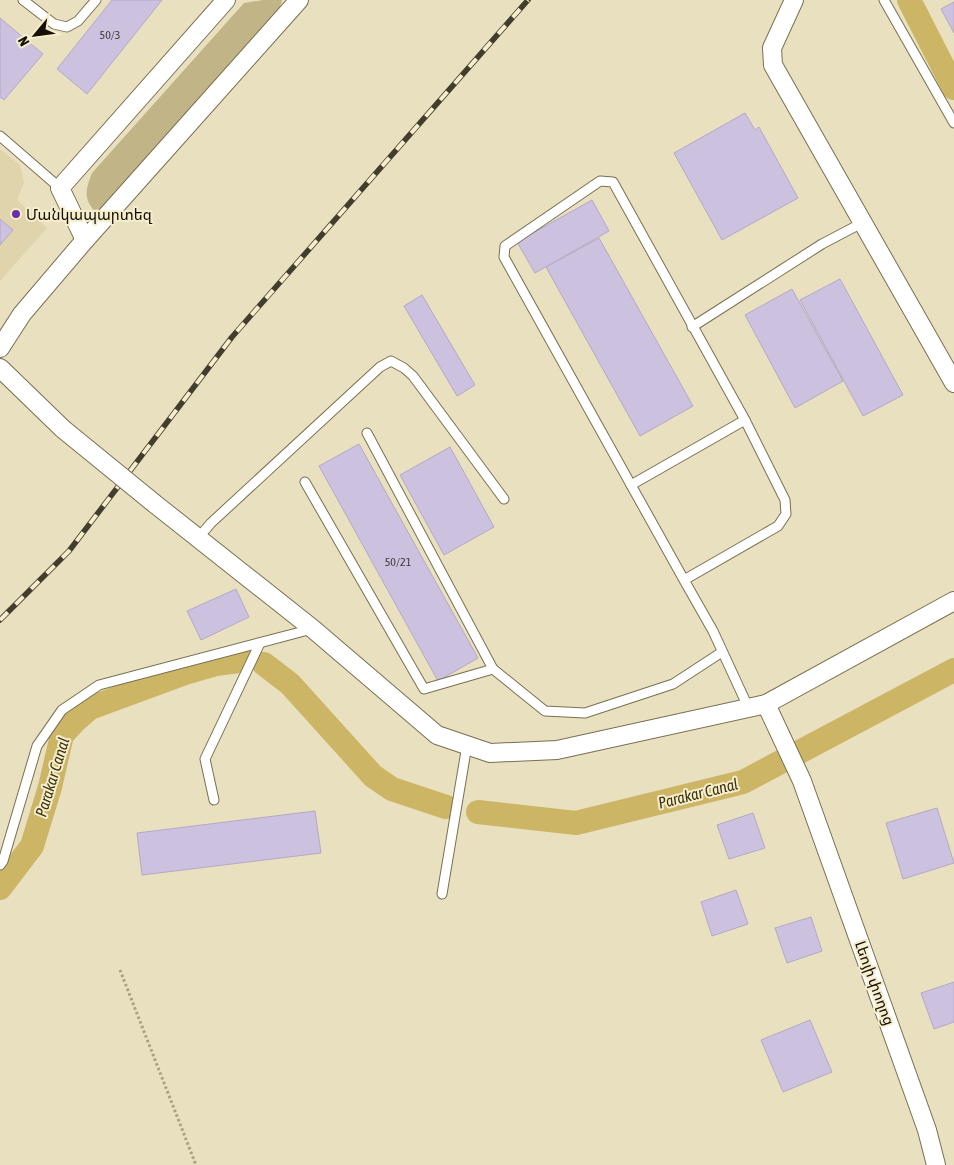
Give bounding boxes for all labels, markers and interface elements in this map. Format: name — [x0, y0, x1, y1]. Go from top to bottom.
north arrow — [10, 10, 60, 60]
house number: 50/3 — [100, 28, 120, 42]
text: N — [15, 34, 33, 49]
place label: Մանկապարտեզ — [26, 206, 153, 224]
marker: Մանկապարտեզ — [10, 208, 22, 220]
house number: 50/21 — [385, 555, 412, 569]
water label: Parakar Canal — [31, 735, 73, 819]
water label: Parakar Canal — [656, 774, 740, 812]
street label: Լեոյի փողոց — [851, 938, 898, 1028]

